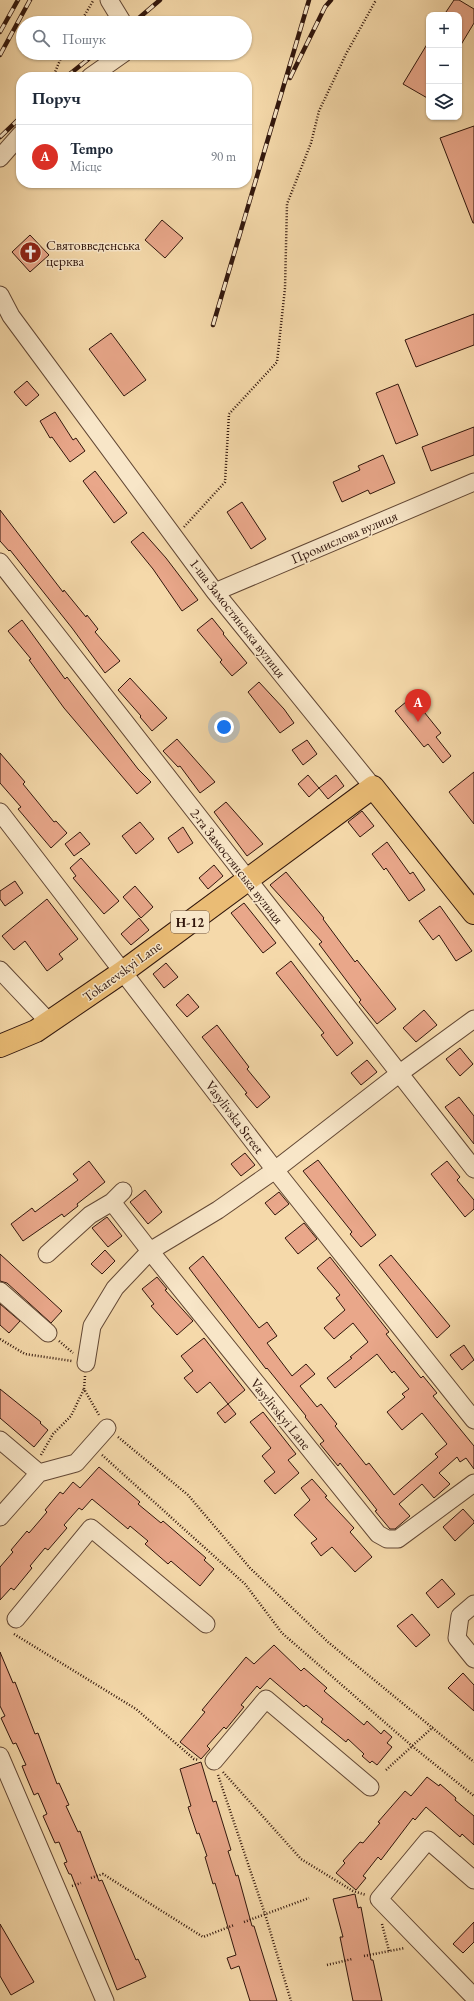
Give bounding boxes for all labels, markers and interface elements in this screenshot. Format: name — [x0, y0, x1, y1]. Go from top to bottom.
map controls — [426, 12, 462, 120]
button: + — [426, 12, 462, 48]
search box — [16, 16, 252, 60]
icon: search — [30, 27, 52, 49]
text: Пошук — [62, 29, 106, 48]
button: − — [426, 48, 462, 84]
button: layers — [426, 84, 462, 120]
text: Поруч — [32, 87, 81, 109]
text: Tempo — [70, 139, 113, 158]
text: A — [40, 148, 50, 165]
text: 90 m — [211, 148, 236, 165]
text: Місце — [70, 158, 102, 175]
place label: Святовведенська церква — [46, 236, 141, 270]
church icon: Святовведенська церква — [17, 240, 43, 266]
street label: Промислова вулиця — [288, 506, 400, 568]
street label: 1-ша Замостянська вулиця — [186, 555, 290, 681]
pin: A — [405, 689, 431, 722]
your location — [214, 717, 234, 737]
street label: 2-га Замостянська вулиця — [186, 805, 288, 927]
road number: Н-12 — [171, 911, 209, 933]
street label: Tokarevskyi Lane — [79, 936, 165, 1006]
street label: Vasylivska Street — [202, 1077, 269, 1158]
street label: Vasylivskyi Lane — [247, 1374, 316, 1454]

